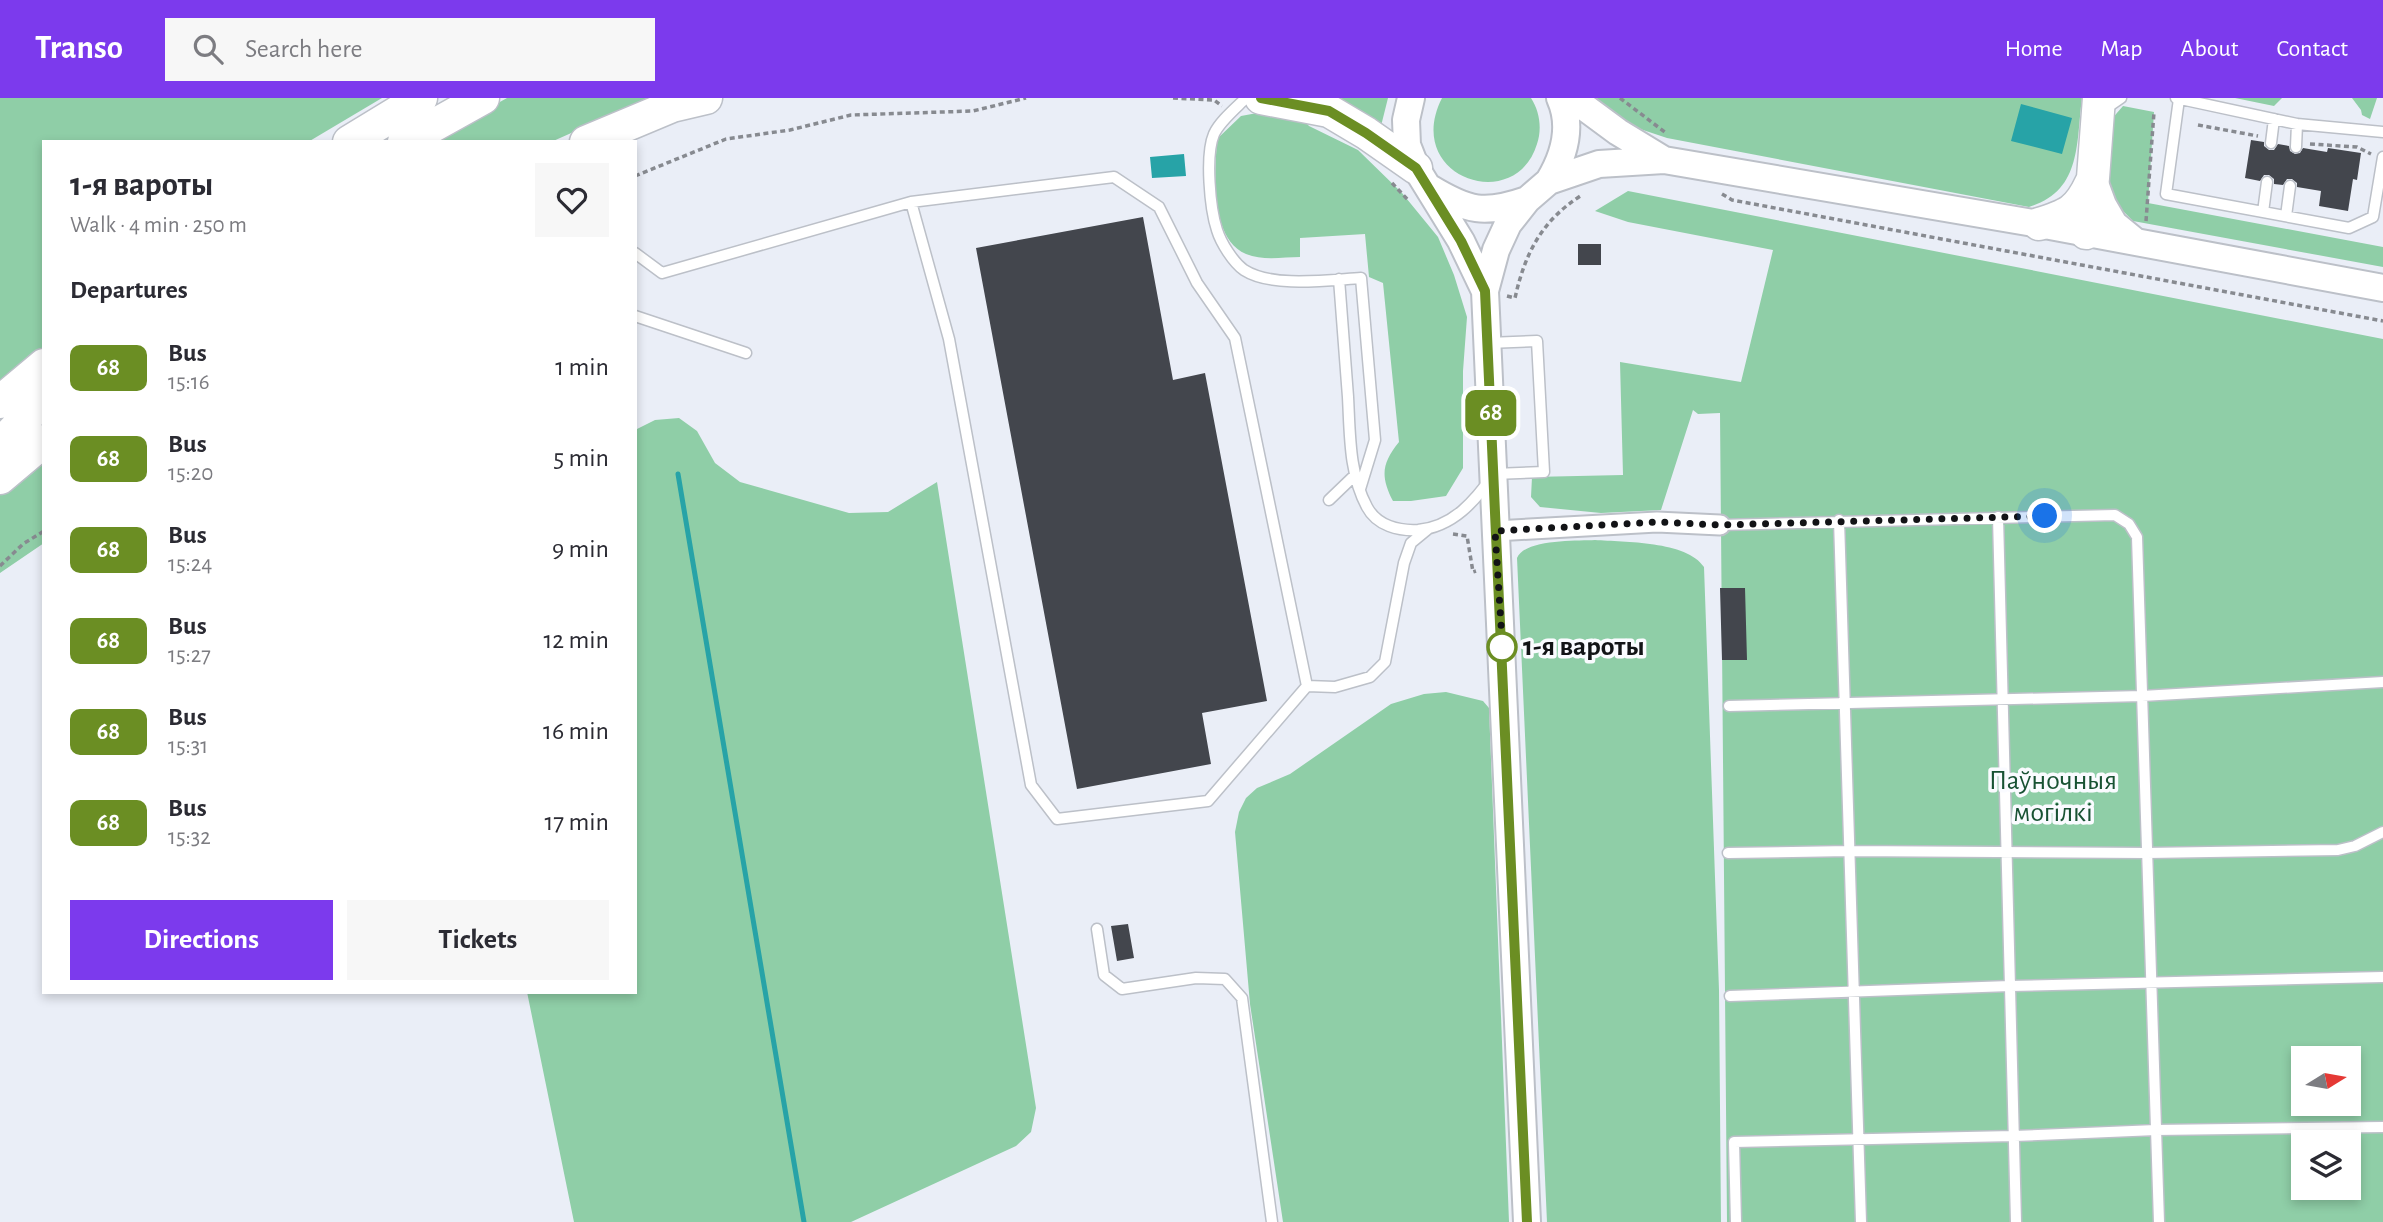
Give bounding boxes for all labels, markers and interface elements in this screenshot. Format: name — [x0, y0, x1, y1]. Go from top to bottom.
search box — [165, 18, 655, 81]
icon: search — [189, 30, 227, 68]
text: Transo — [35, 32, 123, 65]
text: Search here — [245, 36, 363, 62]
text: Home — [2005, 37, 2063, 61]
text: Map — [2101, 37, 2143, 61]
text: About — [2181, 37, 2238, 61]
text: Contact — [2276, 37, 2348, 61]
button: heart — [535, 163, 609, 237]
text: 1-я вароты — [70, 169, 213, 202]
text: Walk · 4 min · 250 m — [70, 214, 247, 237]
text: Departures — [70, 277, 188, 303]
text: Bus — [168, 340, 207, 366]
text: 1 min — [555, 354, 609, 380]
text: 68 — [97, 356, 120, 380]
text: 15:16 — [168, 371, 210, 394]
line badge: 68 — [1460, 390, 1522, 436]
text: 68 — [1479, 401, 1503, 425]
text: Bus — [168, 431, 207, 457]
text: 5 min — [553, 445, 609, 471]
text: 68 — [97, 447, 120, 471]
text: 15:20 — [168, 462, 213, 485]
your location — [2027, 498, 2062, 533]
text: Bus — [168, 522, 207, 548]
text: 9 min — [552, 536, 609, 562]
text: 68 — [97, 538, 120, 562]
text: 15:24 — [168, 553, 212, 576]
text: Bus — [168, 613, 207, 639]
text: 12 min — [543, 627, 609, 653]
text: 68 — [97, 629, 120, 653]
marker: 1-я вароты — [1487, 632, 1517, 662]
place label: 1-я вароты — [1523, 633, 1645, 661]
text: 15:27 — [168, 644, 211, 667]
text: Bus — [168, 704, 207, 730]
text: 16 min — [543, 718, 609, 744]
text: 68 — [97, 720, 120, 744]
text: 15:31 — [168, 735, 208, 758]
park label: Паўночныя могілкі — [1989, 767, 2117, 827]
text: Bus — [168, 795, 207, 821]
text: 17 min — [544, 809, 609, 835]
text: 68 — [97, 811, 120, 835]
text: 15:32 — [168, 826, 211, 849]
button: Directions — [70, 900, 333, 980]
button: Tickets — [347, 900, 609, 980]
north arrow — [2291, 1046, 2361, 1116]
map controls — [2291, 1046, 2361, 1200]
button: layers — [2291, 1130, 2361, 1200]

